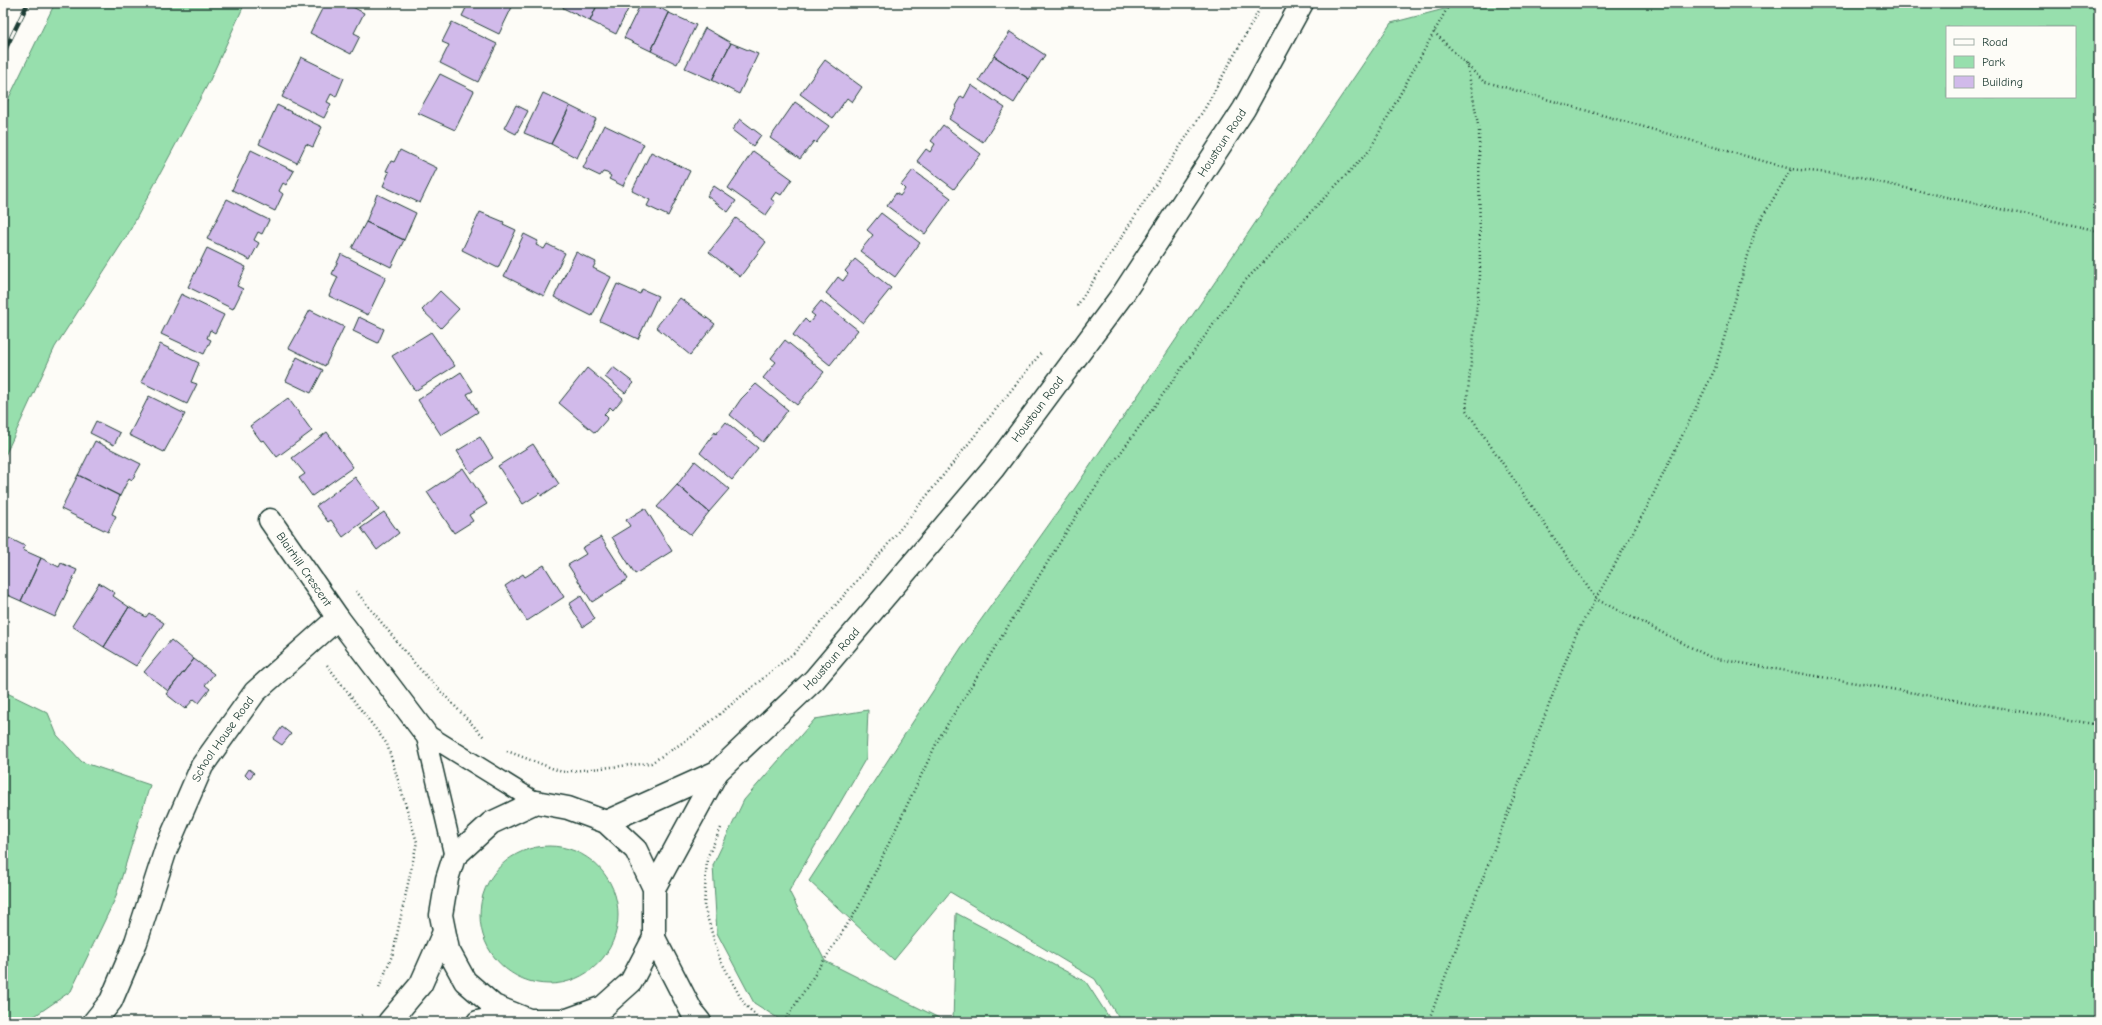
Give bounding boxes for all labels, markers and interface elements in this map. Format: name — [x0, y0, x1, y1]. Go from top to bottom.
legend — [1946, 26, 2076, 98]
text: Road — [1982, 35, 2008, 49]
text: Park — [1982, 55, 2005, 69]
text: Building — [1982, 75, 2023, 89]
street label: Houstoun Road — [1195, 106, 1249, 179]
street label: Houstoun Road — [1008, 373, 1066, 445]
street label: Blairhill Crescent — [274, 530, 335, 610]
street label: Houstoun Road — [801, 625, 862, 693]
street label: School House Road — [189, 694, 257, 784]

